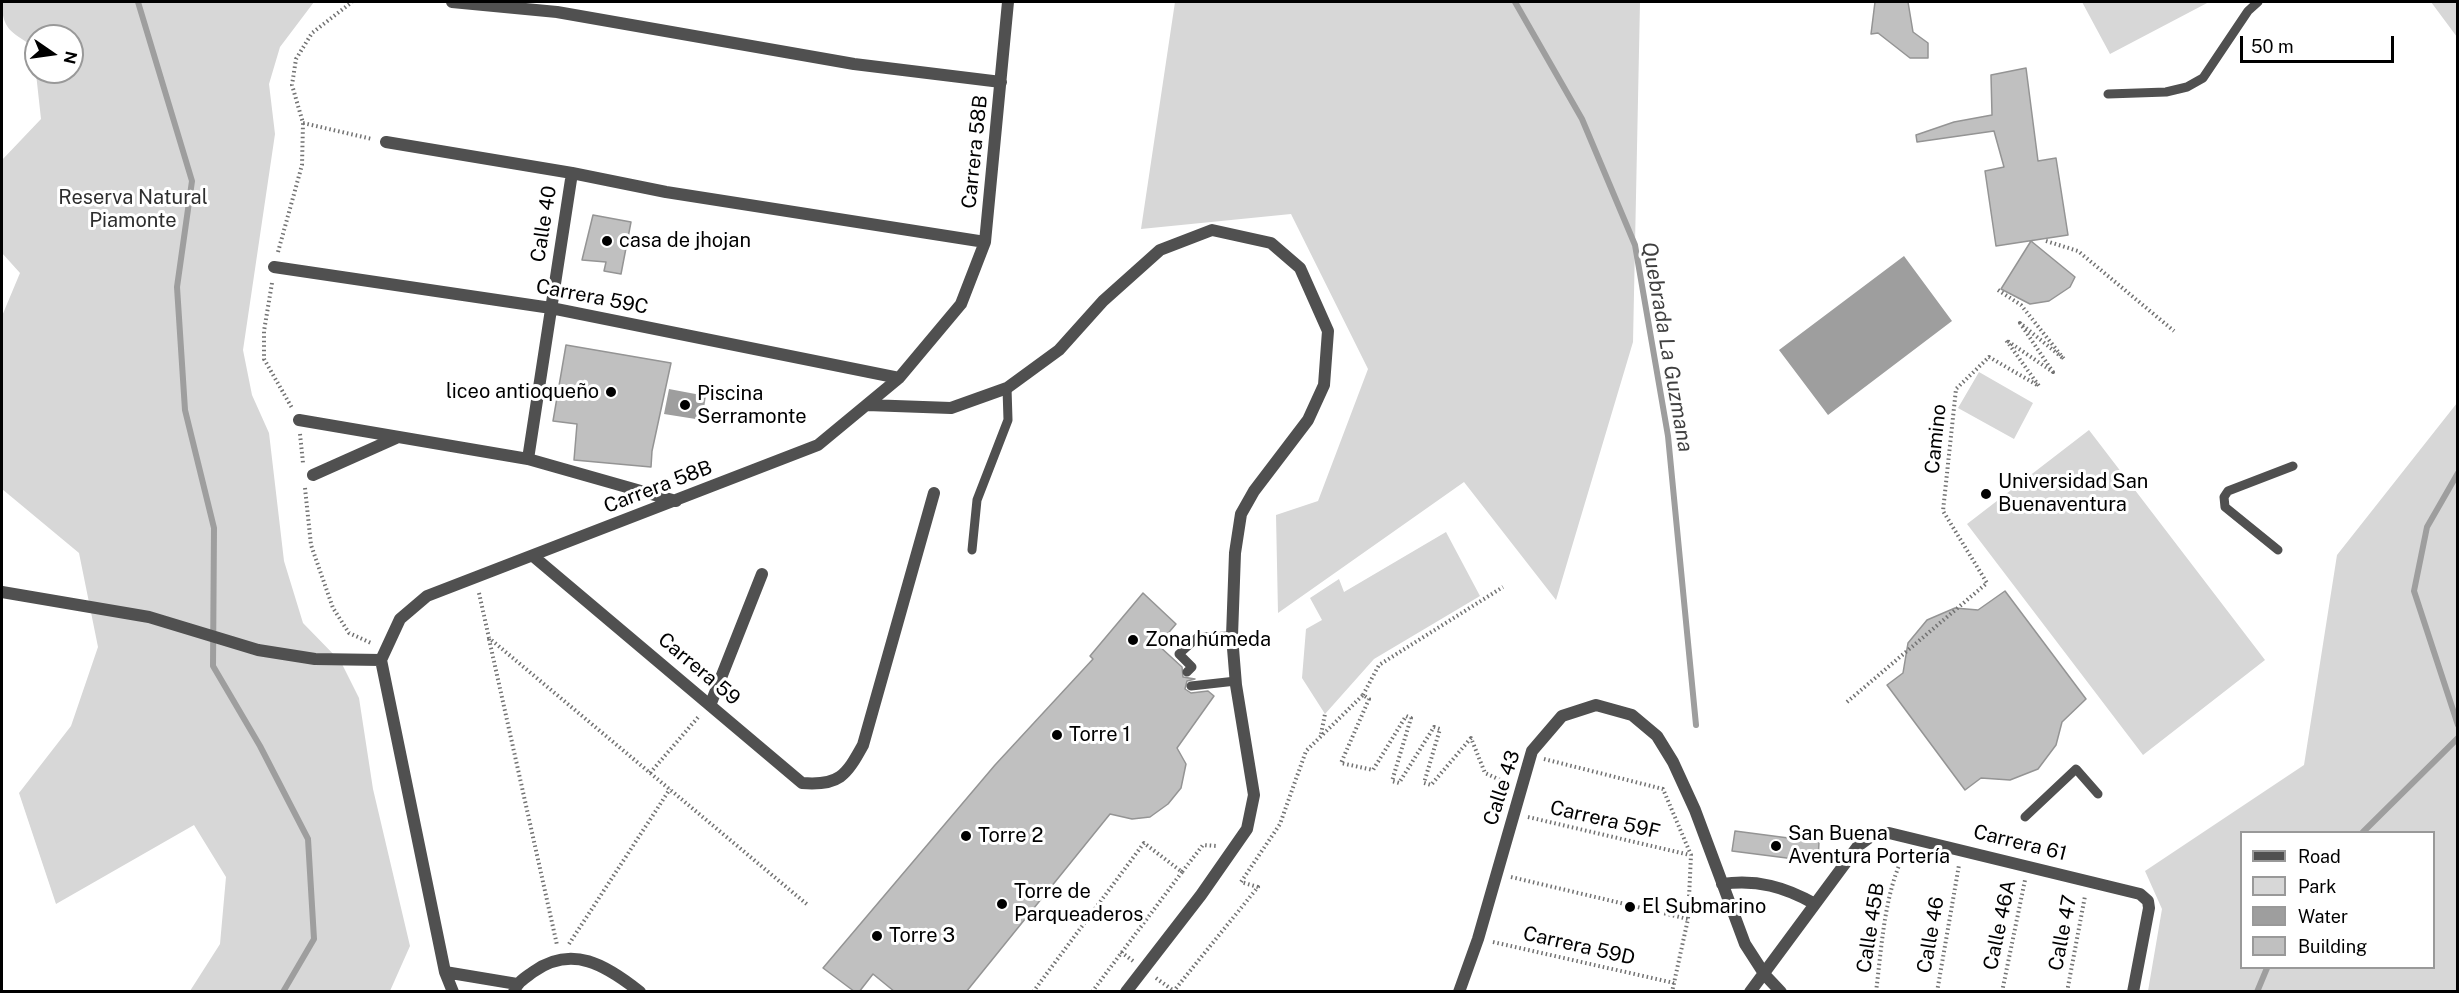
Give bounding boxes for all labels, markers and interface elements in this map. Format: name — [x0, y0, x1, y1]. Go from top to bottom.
north arrow — [24, 24, 84, 84]
scale bar — [2243, 24, 2398, 62]
text: 50 m — [2251, 36, 2294, 57]
text: N — [59, 49, 81, 66]
street label: Carrera 58B — [957, 94, 993, 210]
street label: Calle 40 — [526, 184, 562, 264]
park label: Reserva Natural Piamonte — [58, 186, 208, 233]
place label: casa de jhojan — [619, 229, 751, 253]
marker: casa de jhojan — [600, 234, 614, 248]
water label: Quebrada La Guzmana — [1636, 240, 1698, 454]
street label: Carrera 59C — [534, 274, 650, 320]
place label: liceo antioqueño — [446, 380, 599, 404]
place label: Piscina Serramonte — [697, 382, 807, 429]
marker: liceo antioqueño — [604, 385, 618, 399]
marker: Piscina Serramonte — [678, 398, 692, 412]
street label: Camino — [1920, 403, 1952, 475]
street label: Carrera 58B — [600, 455, 716, 519]
place label: Universidad San Buenaventura — [1998, 470, 2148, 517]
marker: Universidad San Buenaventura — [1979, 487, 1993, 501]
street label: Carrera 59 — [653, 628, 745, 710]
place label: Zona húmeda — [1145, 628, 1271, 652]
marker: Zona húmeda — [1126, 633, 1140, 647]
place label: Torre 1 — [1069, 723, 1131, 747]
marker: Torre 1 — [1050, 728, 1064, 742]
street label: Calle 43 — [1479, 748, 1525, 828]
street label: Carrera 59F — [1548, 796, 1662, 844]
street label: Carrera 61 — [1971, 820, 2069, 866]
place label: San Buena Aventura Portería — [1788, 822, 1950, 869]
place label: Torre 2 — [978, 824, 1043, 848]
marker: Torre 2 — [959, 829, 973, 843]
legend — [2240, 831, 2435, 969]
marker: San Buena Aventura Portería — [1769, 839, 1783, 853]
text: Road — [2298, 846, 2341, 867]
text: Park — [2298, 876, 2336, 897]
street label: Calle 46A — [1979, 878, 2021, 972]
place label: Torre de Parqueaderos — [1014, 880, 1143, 927]
street label: Calle 45B — [1852, 881, 1890, 975]
street label: Calle 47 — [2044, 893, 2082, 973]
place label: El Submarino — [1642, 895, 1766, 919]
street label: Calle 46 — [1912, 895, 1950, 975]
marker: Torre de Parqueaderos — [995, 897, 1009, 911]
marker: El Submarino — [1623, 900, 1637, 914]
text: Water — [2298, 906, 2348, 927]
street label: Carrera 59D — [1521, 921, 1637, 971]
place label: Torre 3 — [889, 924, 955, 948]
marker: Torre 3 — [870, 929, 884, 943]
text: Building — [2298, 936, 2367, 957]

